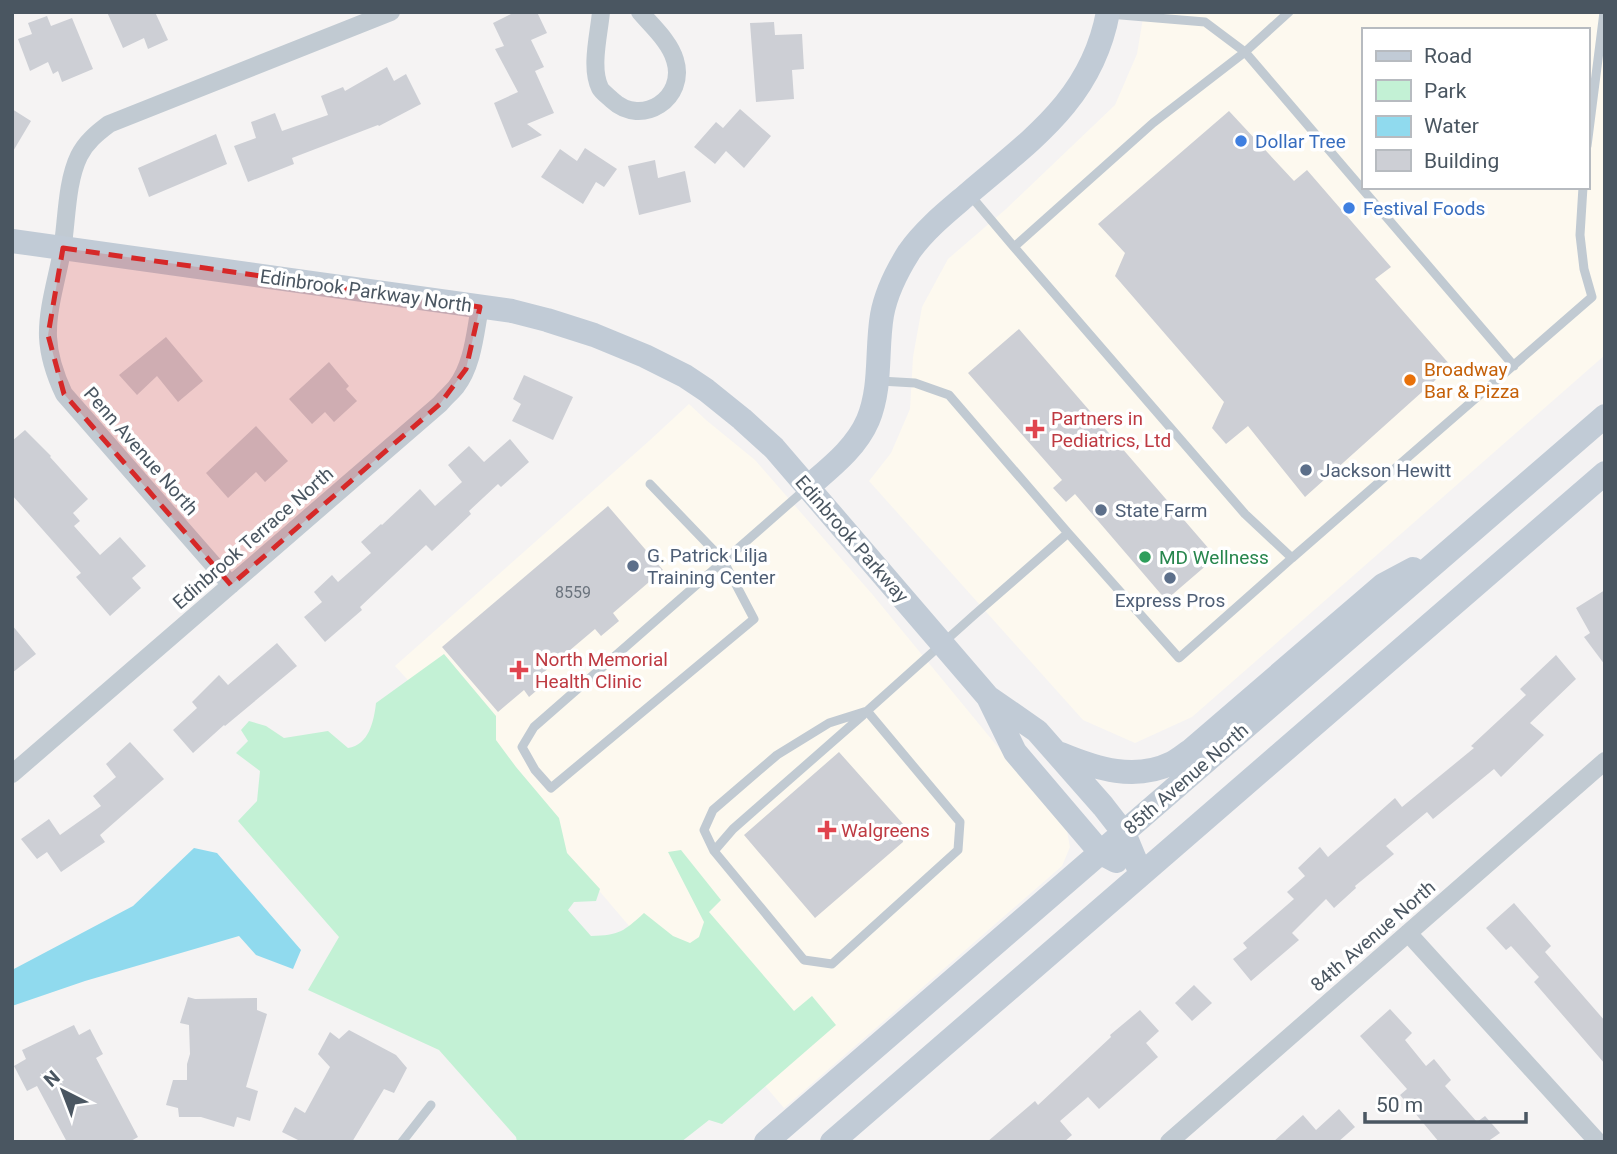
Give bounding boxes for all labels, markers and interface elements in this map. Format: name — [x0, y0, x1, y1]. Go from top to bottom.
legend — [1362, 28, 1589, 189]
text: Road — [1424, 44, 1472, 68]
text: Park — [1424, 79, 1467, 103]
text: Water — [1424, 114, 1479, 138]
place label: Dollar Tree — [1255, 130, 1346, 153]
marker: Dollar Tree — [1233, 133, 1249, 149]
text: Building — [1424, 149, 1499, 173]
place label: Festival Foods — [1363, 197, 1485, 220]
marker: Festival Foods — [1341, 200, 1357, 216]
street label: Edinbrook Parkway North — [259, 265, 473, 317]
place label: Broadway Bar & Pizza — [1424, 358, 1520, 403]
marker: Broadway Bar & Pizza — [1402, 372, 1418, 388]
street label: Penn Avenue North — [79, 382, 203, 520]
place label: Partners in Pediatrics, Ltd — [1051, 407, 1171, 452]
marker: Partners in Pediatrics, Ltd — [1025, 419, 1045, 439]
place label: Jackson Hewitt — [1320, 459, 1451, 482]
street label: Edinbrook Terrace North — [168, 462, 338, 614]
marker: Jackson Hewitt — [1298, 462, 1314, 478]
street label: Edinbrook Parkway — [790, 471, 914, 607]
place label: State Farm — [1115, 499, 1207, 522]
marker: State Farm — [1093, 502, 1109, 518]
place label: G. Patrick Lilja Training Center — [647, 544, 776, 589]
place label: MD Wellness — [1159, 546, 1269, 569]
marker: MD Wellness — [1137, 549, 1153, 565]
marker: G. Patrick Lilja Training Center — [625, 558, 641, 574]
marker: Express Pros — [1162, 570, 1178, 586]
house number: 8559 — [555, 583, 591, 602]
place label: Express Pros — [1115, 589, 1225, 612]
place label: North Memorial Health Clinic — [535, 648, 668, 693]
marker: North Memorial Health Clinic — [509, 660, 529, 680]
street label: 85th Avenue North — [1119, 719, 1253, 839]
place label: Walgreens — [841, 819, 930, 842]
marker: Walgreens — [819, 822, 835, 838]
street label: 84th Avenue North — [1306, 876, 1440, 996]
north arrow — [28, 1056, 98, 1126]
text: N — [39, 1066, 65, 1092]
scale bar — [1365, 1080, 1526, 1124]
text: 50 m — [1376, 1093, 1423, 1117]

